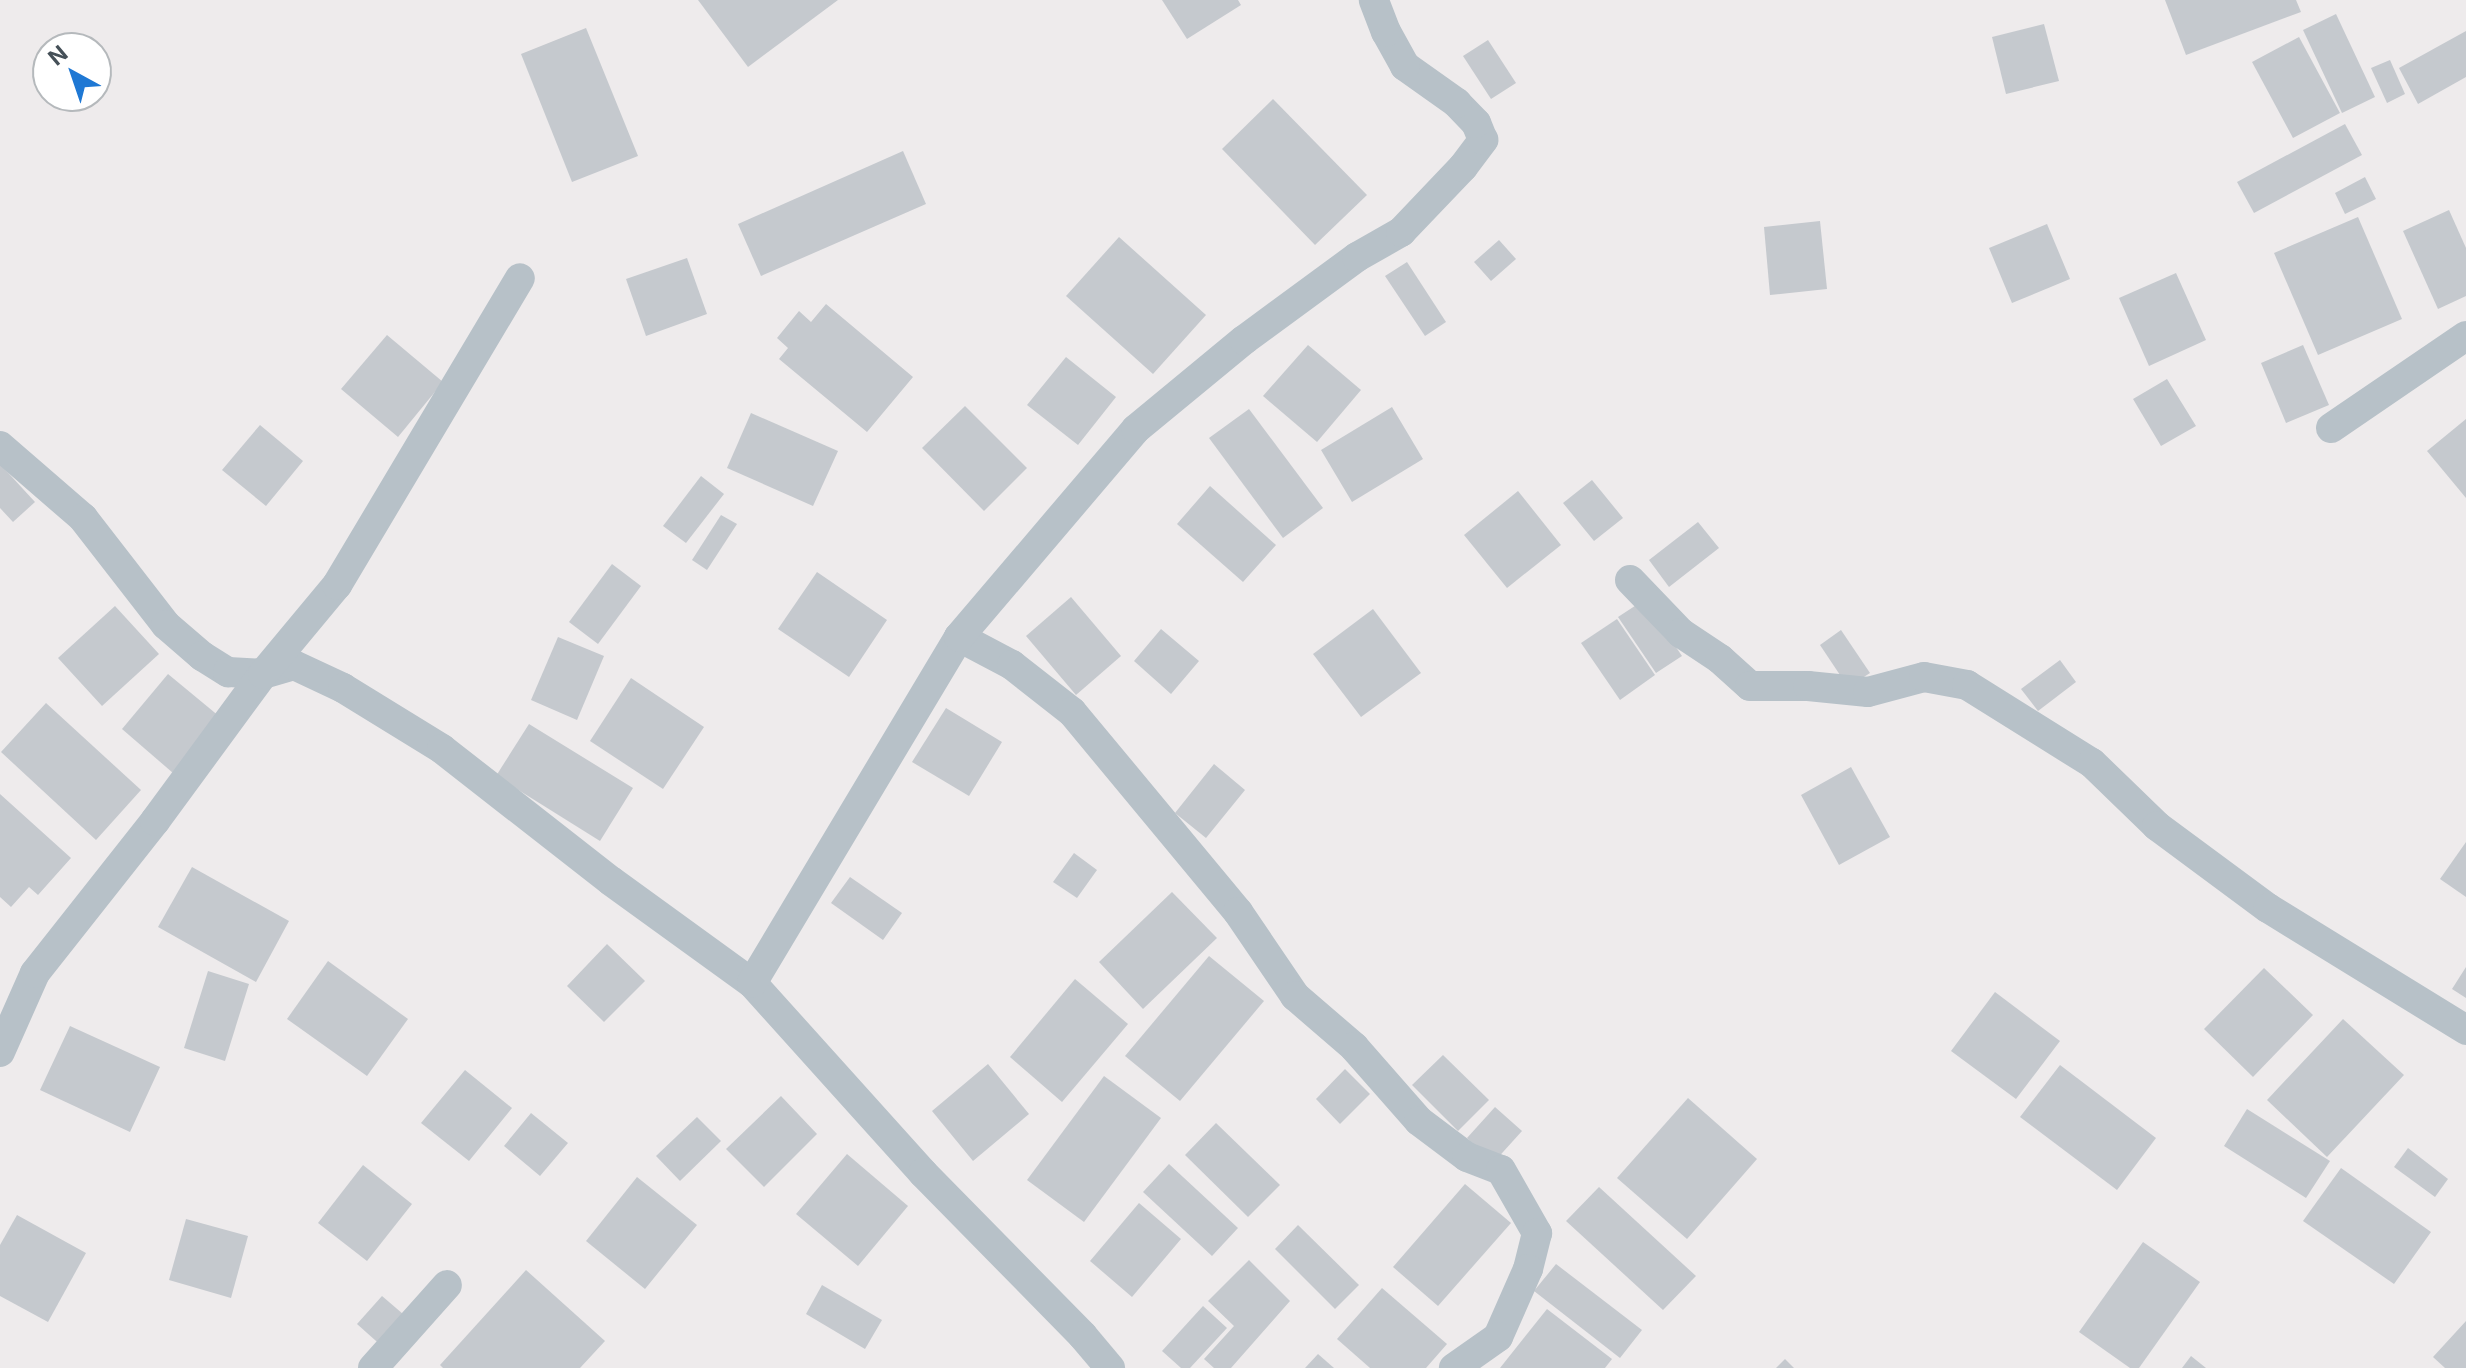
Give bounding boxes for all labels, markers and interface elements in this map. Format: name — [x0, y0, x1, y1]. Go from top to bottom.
north arrow — [32, 32, 112, 112]
text: N — [43, 40, 73, 70]

